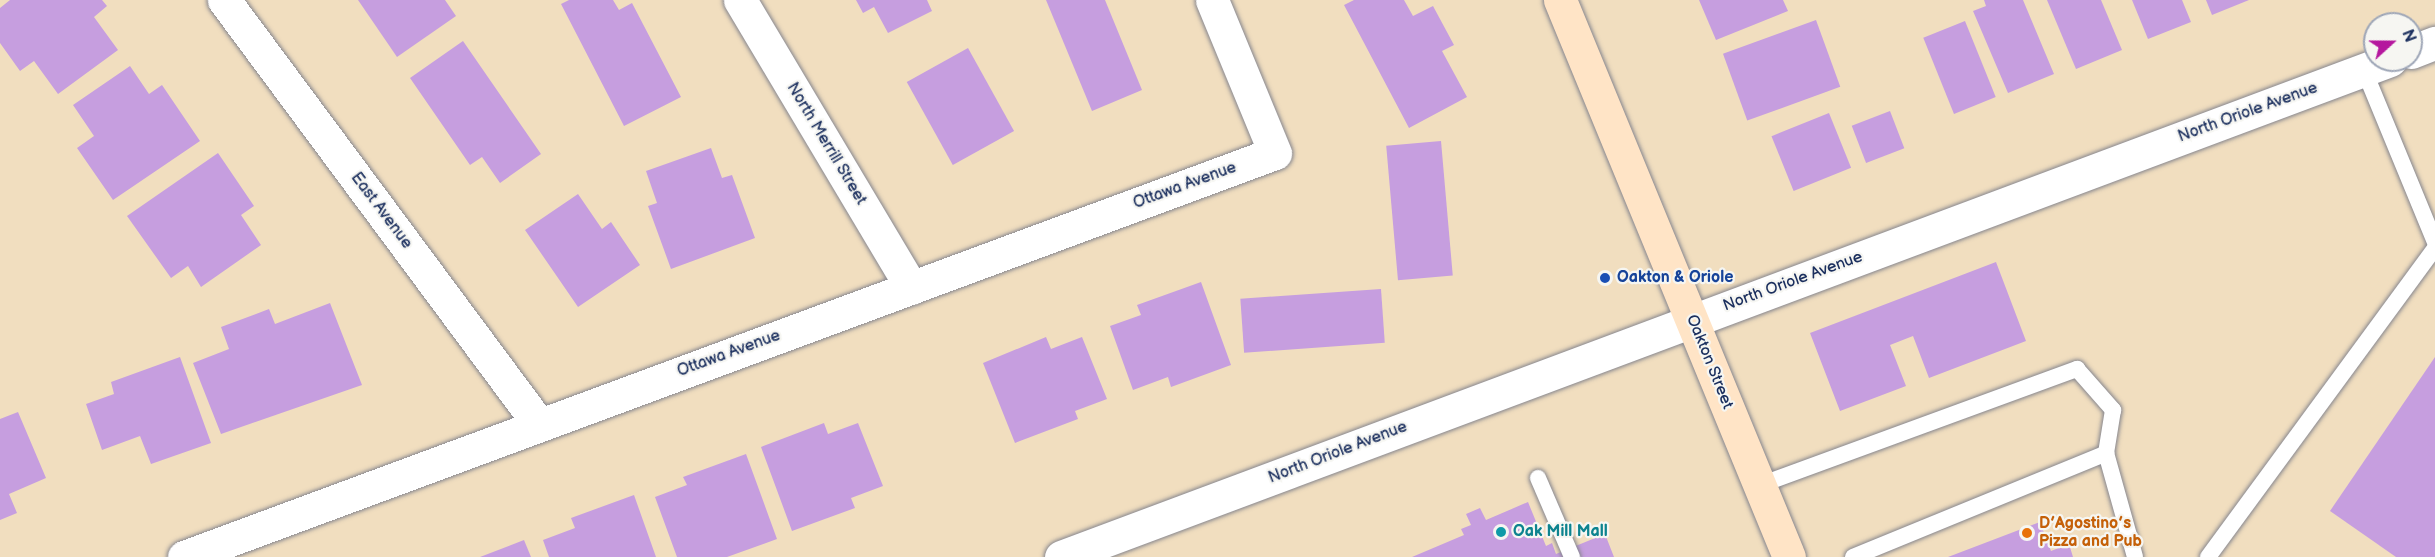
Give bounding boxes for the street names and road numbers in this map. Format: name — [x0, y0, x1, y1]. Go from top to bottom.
street label: North Merrill Street — [782, 79, 870, 209]
street label: North Oriole Avenue — [2176, 79, 2320, 147]
street label: Ottawa Avenue — [1131, 158, 1239, 214]
street label: East Avenue — [346, 169, 416, 253]
street label: North Oriole Avenue — [1721, 248, 1865, 316]
street label: Oakton Street — [1681, 312, 1737, 412]
street label: Ottawa Avenue — [675, 326, 783, 382]
street label: North Oriole Avenue — [1266, 418, 1410, 488]

